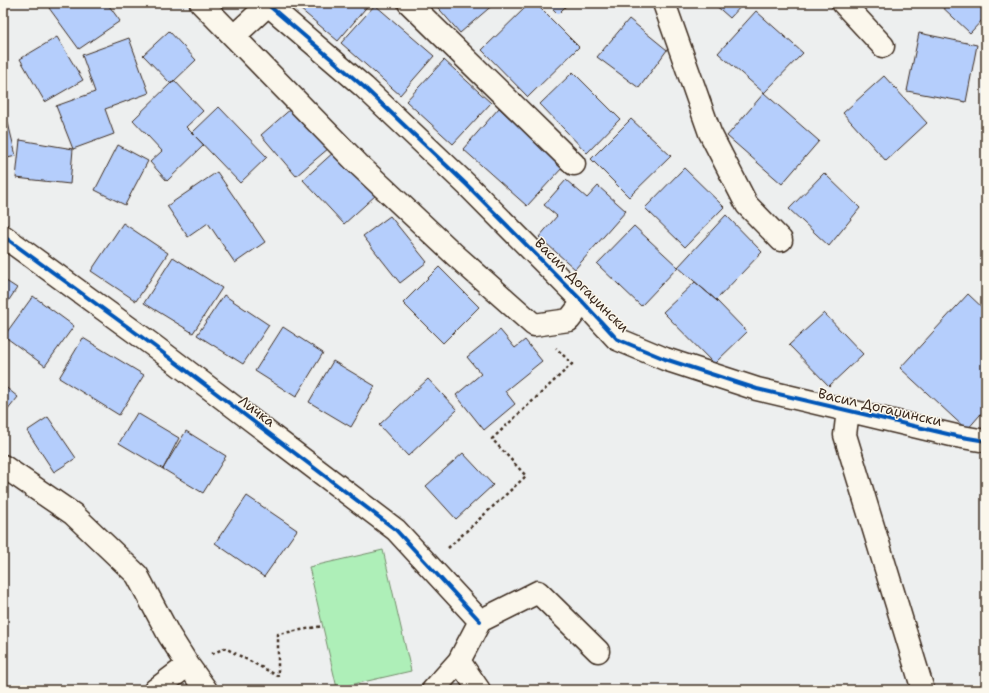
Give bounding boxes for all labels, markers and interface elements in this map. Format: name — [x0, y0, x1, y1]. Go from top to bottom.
street label: Васил Догаџински — [531, 234, 633, 336]
street label: Васил Догаџински — [816, 384, 944, 430]
street label: Личка — [235, 391, 279, 431]

